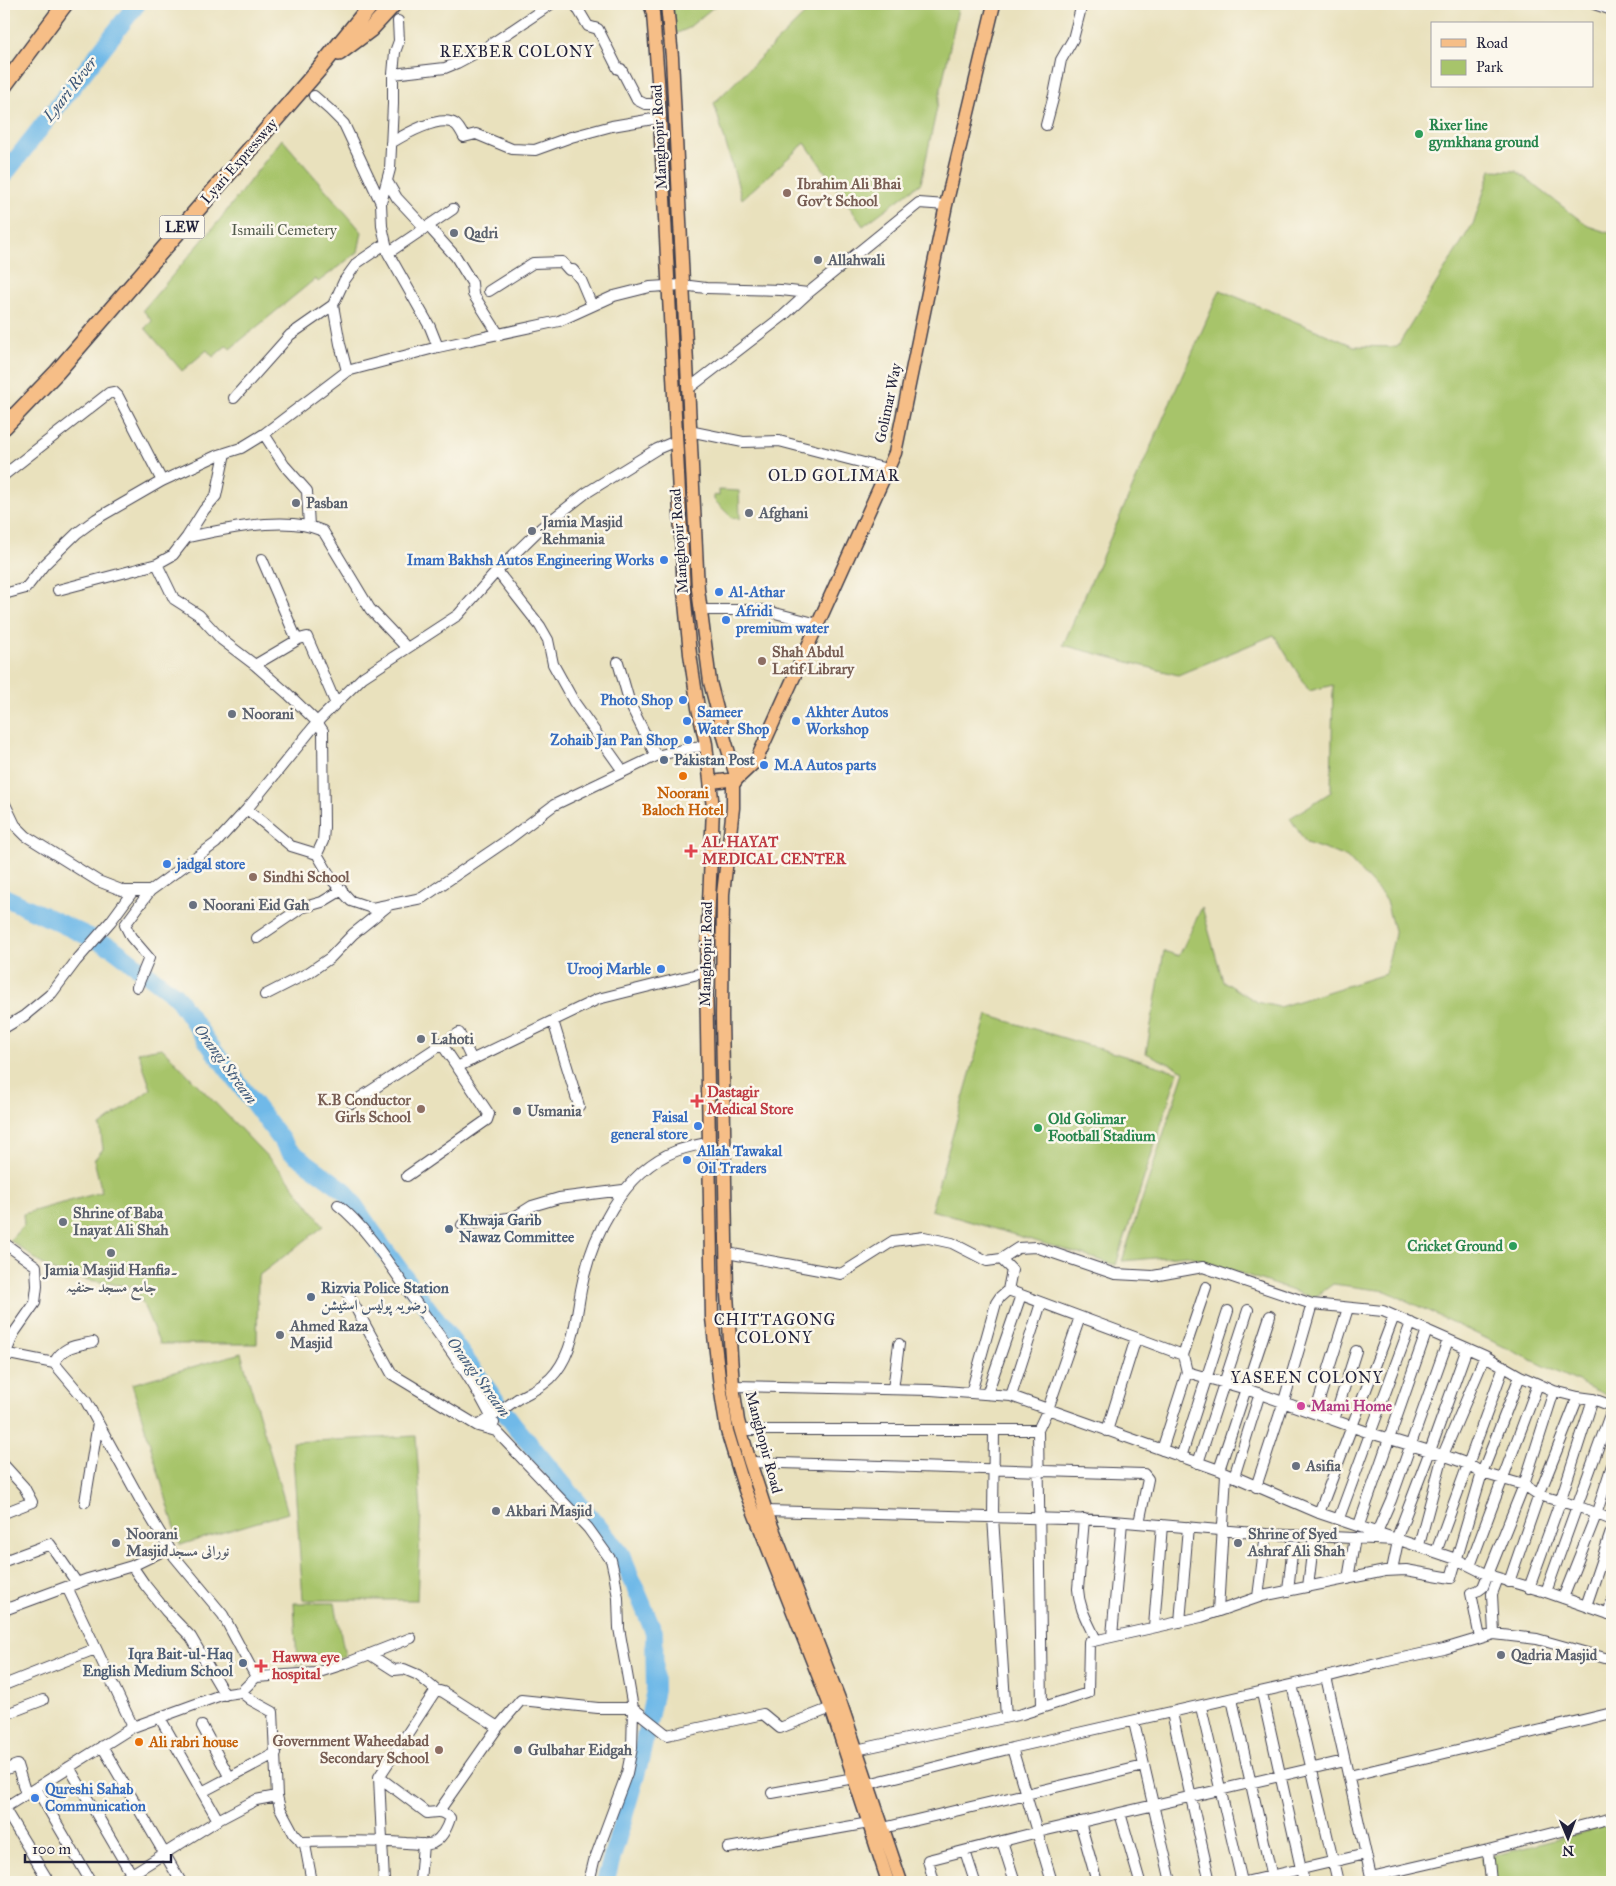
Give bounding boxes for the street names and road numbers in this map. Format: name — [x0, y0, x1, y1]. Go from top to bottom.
street label: Manghopir Road — [647, 83, 671, 190]
street label: Lyari Expressway — [197, 114, 282, 208]
road number: LEW — [160, 216, 204, 238]
street label: Golimar Way — [871, 360, 905, 445]
street label: Manghopir Road — [666, 487, 692, 594]
street label: Manghopir Road — [696, 901, 716, 1007]
street label: Manghopir Road — [742, 1389, 786, 1496]

